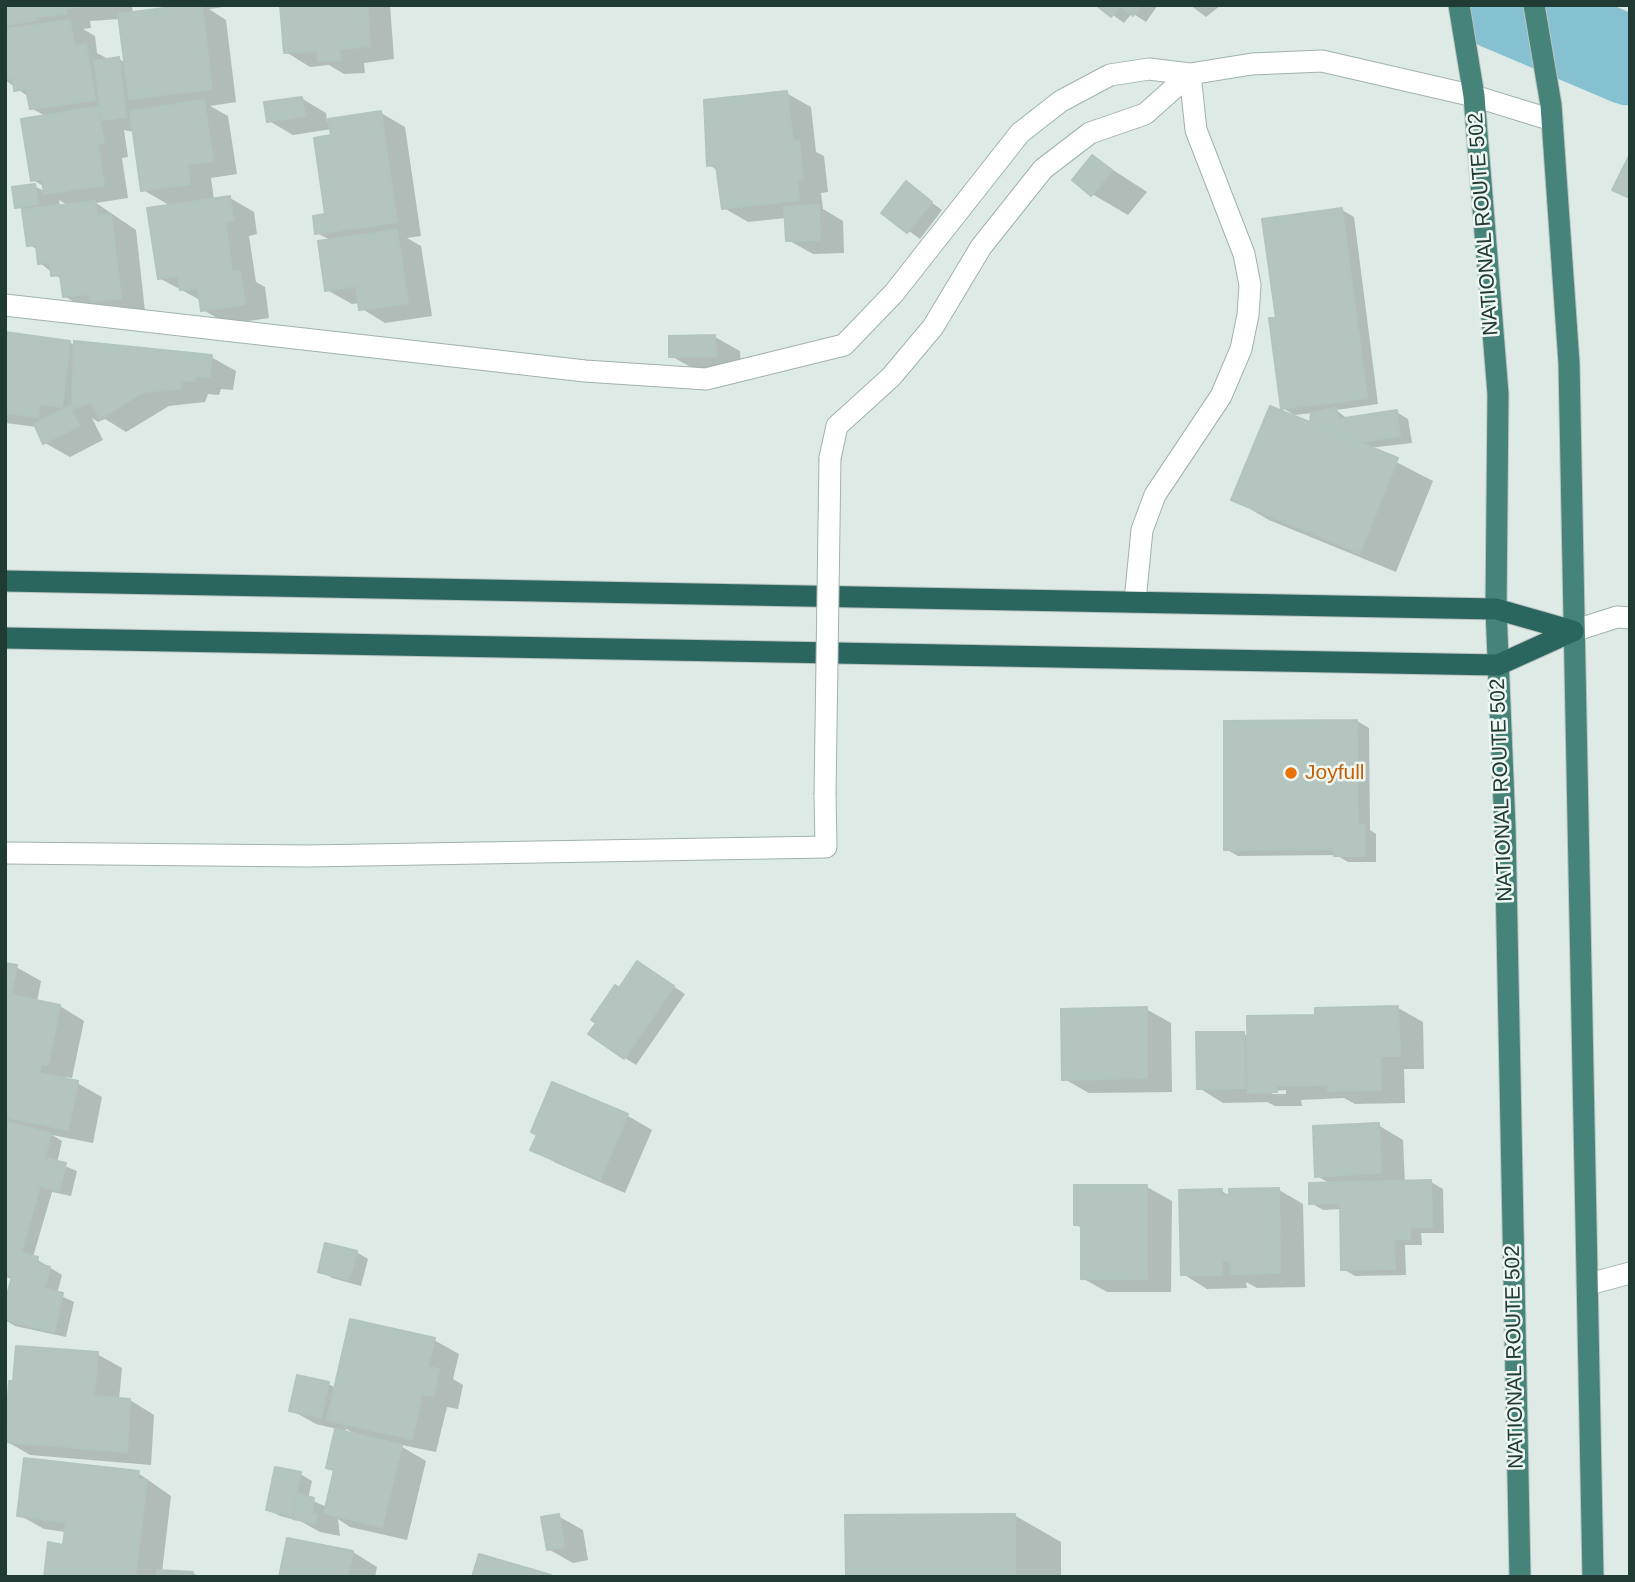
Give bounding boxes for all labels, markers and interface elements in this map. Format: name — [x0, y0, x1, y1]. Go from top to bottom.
street label: NATIONAL ROUTE 502 — [1464, 112, 1504, 336]
street label: NATIONAL ROUTE 502 — [1486, 678, 1518, 902]
place label: Joyfull — [1305, 760, 1365, 786]
marker: Joyfull — [1283, 765, 1299, 781]
street label: NATIONAL ROUTE 502 — [1500, 1245, 1530, 1469]

